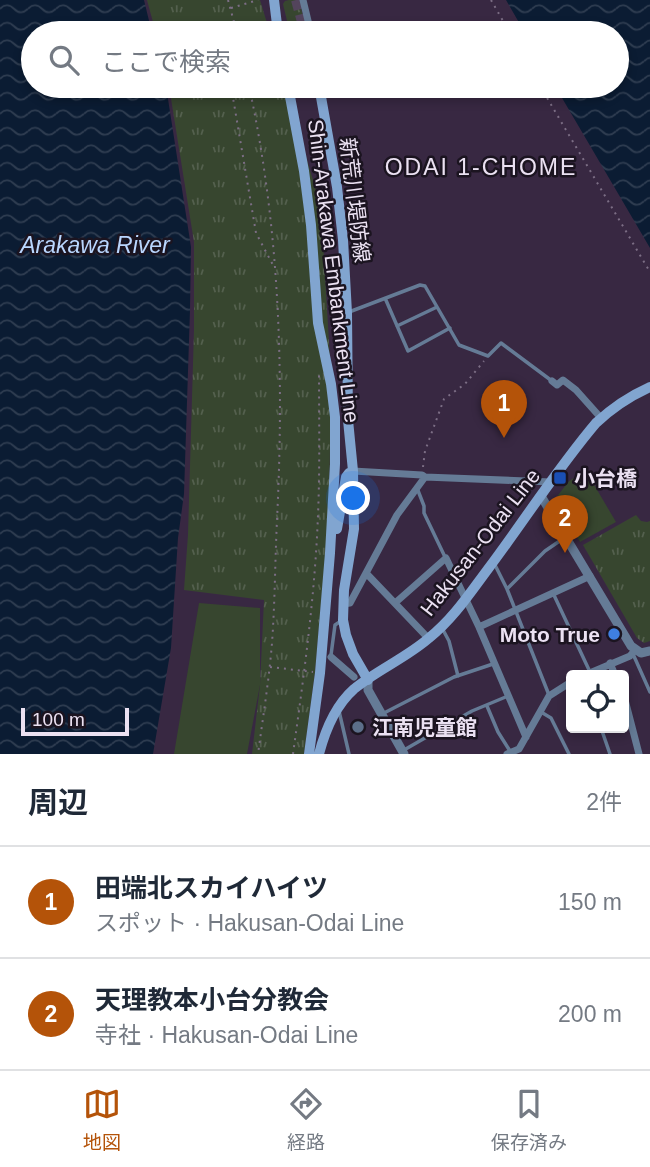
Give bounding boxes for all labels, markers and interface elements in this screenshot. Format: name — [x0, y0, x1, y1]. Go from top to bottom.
search box — [21, 21, 629, 98]
icon: search — [45, 41, 83, 79]
text: ここで検索 — [101, 47, 231, 77]
street label: Shin-Arakawa Embankment Line — [304, 118, 364, 424]
street label: 新荒川堤防線 — [336, 136, 374, 264]
district label: ODAI 1-CHOME — [385, 154, 577, 180]
water label: Arakawa River — [18, 232, 171, 258]
pin: 1 — [481, 380, 527, 438]
street label: Hakusan-Odai Line — [416, 464, 544, 620]
place label: 小台橋 — [574, 467, 637, 490]
marker: 小台橋 — [552, 470, 568, 486]
your location — [336, 481, 370, 515]
pin: 2 — [542, 495, 588, 553]
place label: Moto True — [500, 623, 600, 646]
marker: Moto True — [606, 626, 622, 642]
map controls — [566, 670, 629, 733]
button: locate — [566, 670, 629, 733]
scale bar — [21, 705, 130, 737]
text: 100 m — [32, 709, 85, 730]
place label: 江南児童館 — [372, 716, 477, 739]
marker: 江南児童館 — [350, 719, 366, 735]
text: 周辺 — [28, 786, 88, 819]
text: 2件 — [586, 789, 622, 815]
text: 田端北スカイハイツ — [95, 873, 328, 903]
text: 1 — [45, 889, 57, 915]
text: 150 m — [558, 889, 622, 915]
text: スポット · Hakusan-Odai Line — [95, 910, 404, 936]
text: 天理教本小台分教会 — [95, 985, 329, 1015]
text: 2 — [45, 1001, 57, 1027]
text: 200 m — [558, 1001, 622, 1027]
text: 寺社 · Hakusan-Odai Line — [95, 1022, 358, 1048]
tab: 地図 — [83, 1085, 121, 1154]
tab: 経路 — [287, 1085, 325, 1154]
tab: 保存済み — [491, 1085, 567, 1154]

